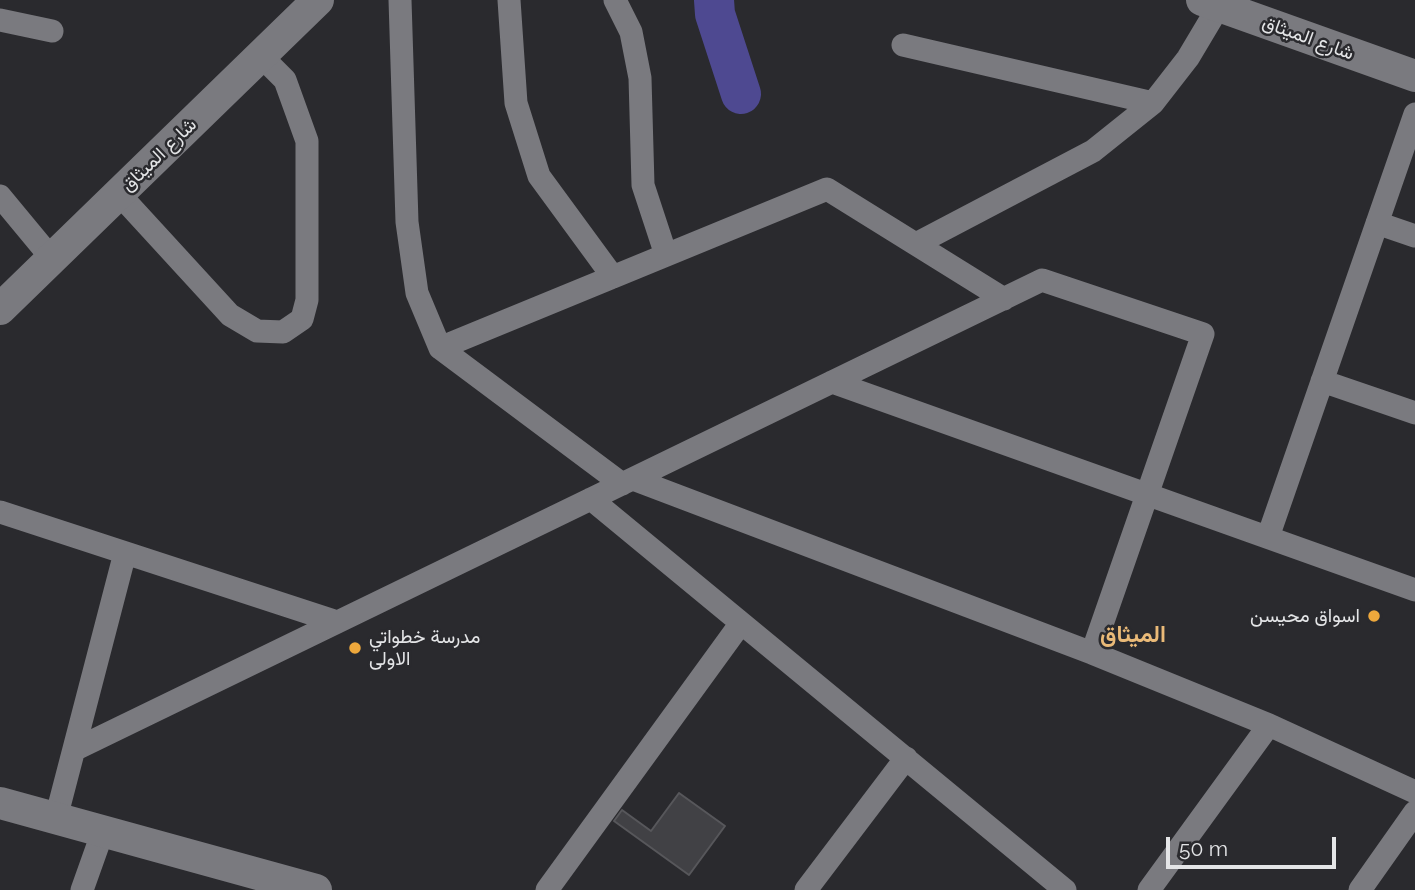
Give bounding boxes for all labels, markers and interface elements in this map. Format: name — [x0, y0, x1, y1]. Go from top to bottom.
street label: شارع الميثاق — [1259, 11, 1357, 65]
street label: شارع الميثاق — [117, 113, 201, 197]
place label: اسواق محيسن — [1250, 605, 1360, 627]
marker: اسواق محيسن — [1366, 608, 1382, 624]
district label: الميثاق — [1100, 621, 1166, 649]
place label: مدرسة خطواتي الاولى — [369, 626, 480, 670]
marker: مدرسة خطواتي الاولى — [347, 640, 363, 656]
scale bar — [1170, 824, 1340, 868]
text: 50 m — [1179, 836, 1228, 861]

